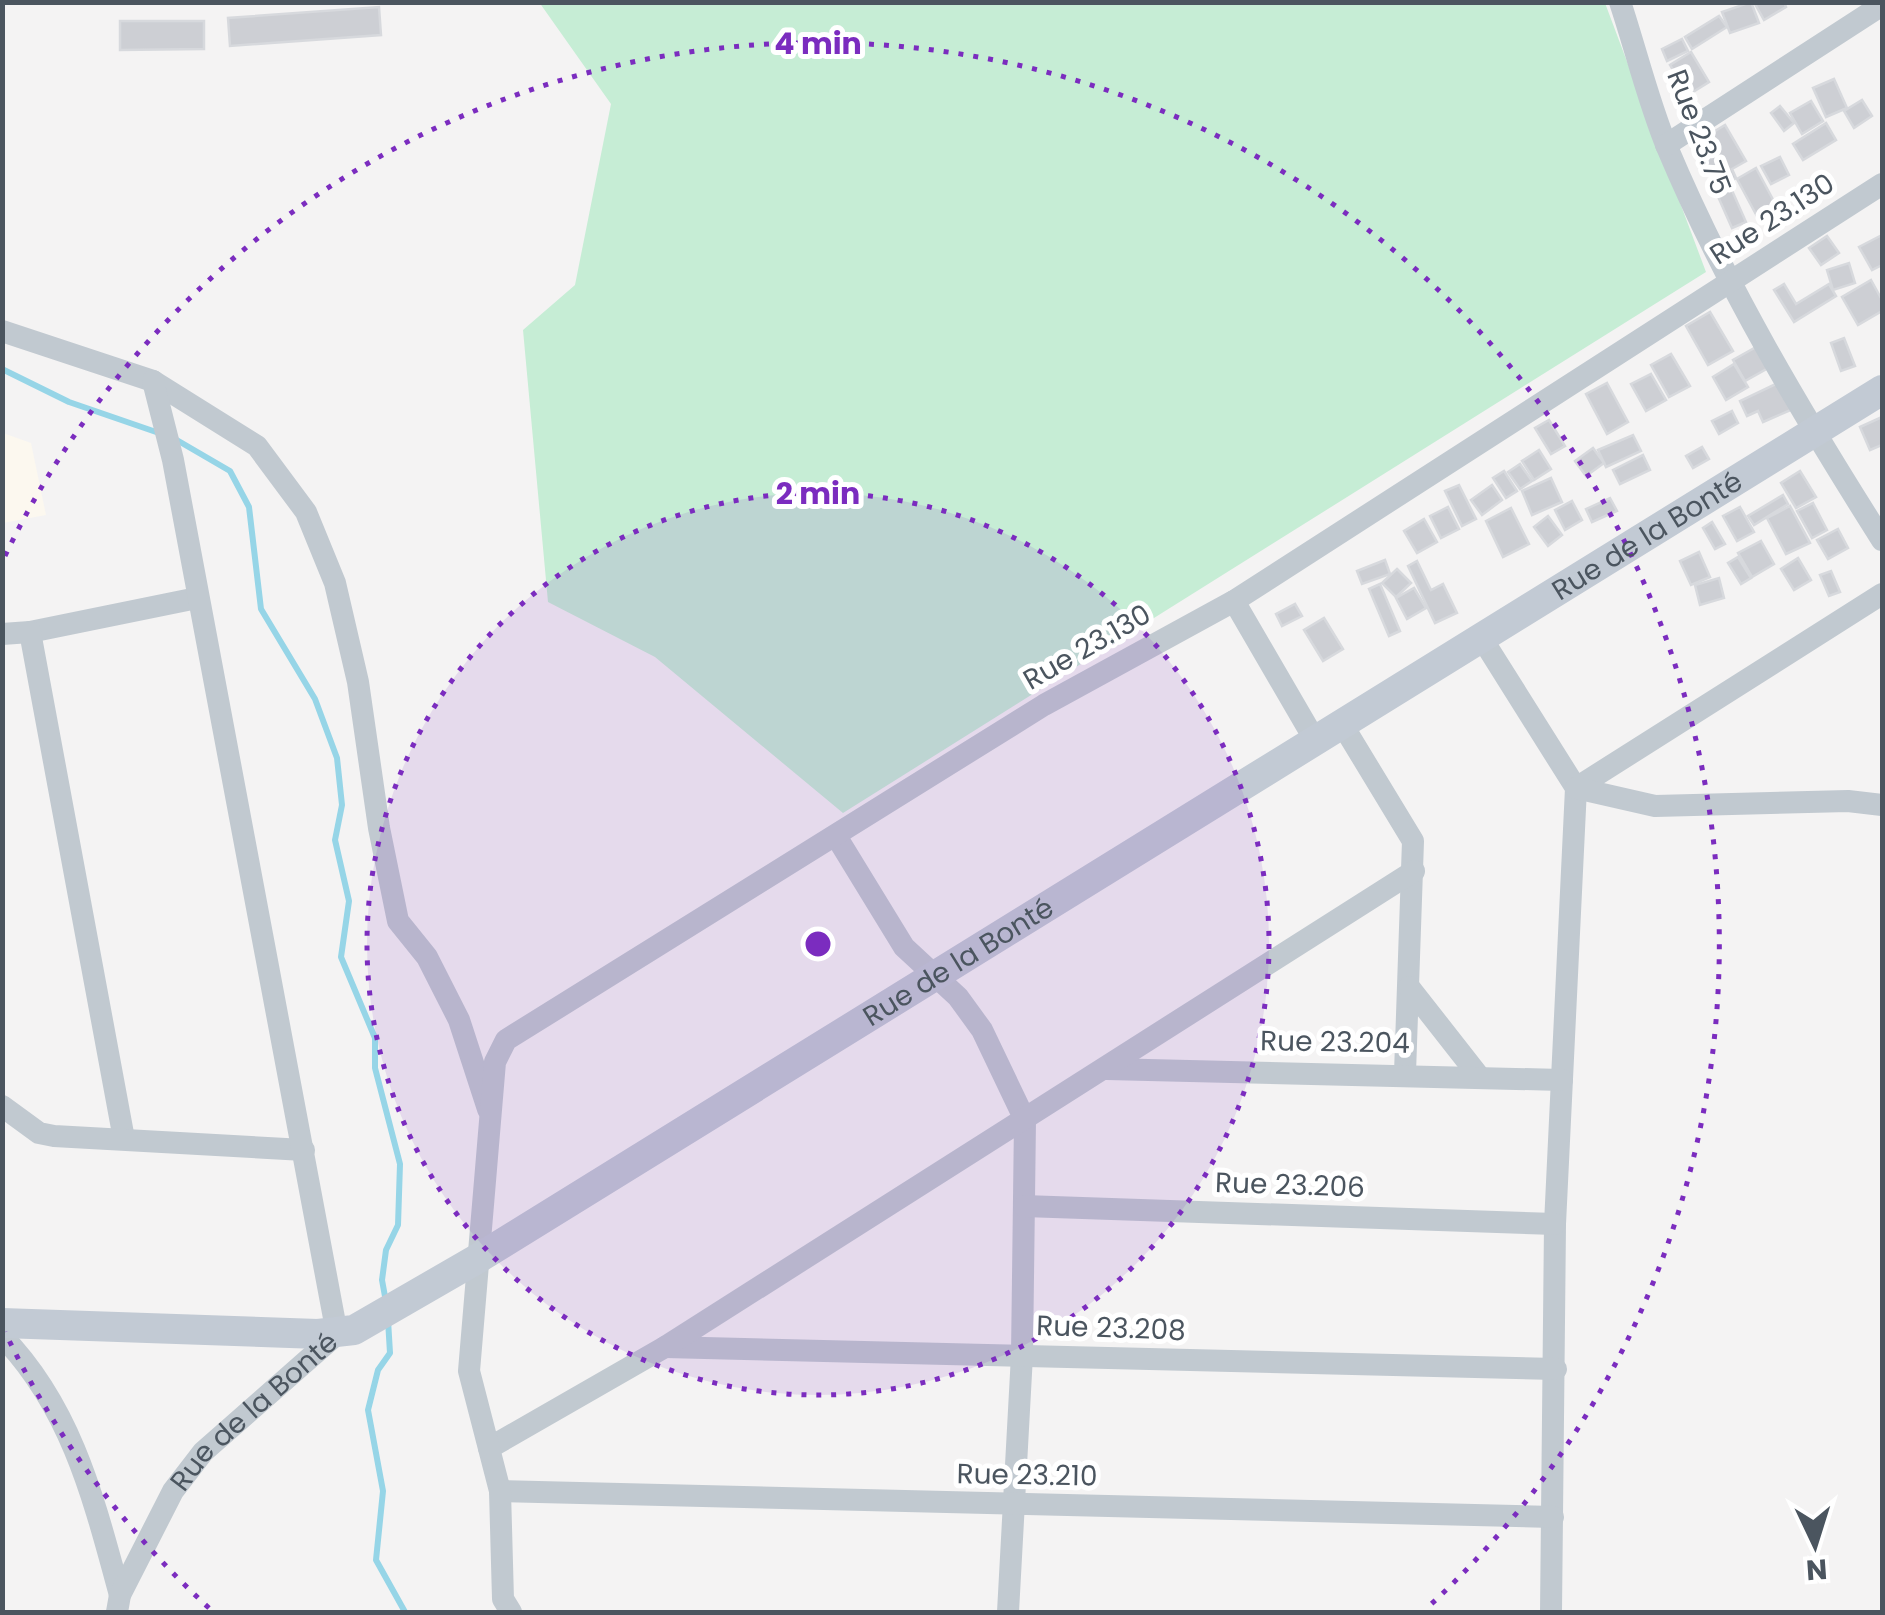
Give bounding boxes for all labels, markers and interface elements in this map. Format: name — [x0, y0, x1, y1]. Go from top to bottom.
text: 4 min — [774, 22, 862, 65]
street label: Rue 23.75 — [1657, 64, 1741, 200]
street label: Rue 23.130 — [1702, 164, 1842, 274]
street label: Rue de la Bonté — [1544, 462, 1750, 609]
text: 2 min — [776, 472, 860, 515]
street label: Rue 23.130 — [1016, 595, 1158, 699]
street label: Rue de la Bonté — [855, 888, 1061, 1035]
centre of rings — [800, 926, 836, 962]
street label: Rue 23.204 — [1260, 1021, 1410, 1063]
street label: Rue 23.206 — [1215, 1163, 1365, 1207]
street label: Rue 23.208 — [1036, 1306, 1186, 1350]
street label: Rue de la Bonté — [161, 1323, 346, 1499]
street label: Rue 23.210 — [956, 1454, 1098, 1496]
north arrow — [1765, 1495, 1865, 1595]
text: N — [1805, 1549, 1829, 1590]

